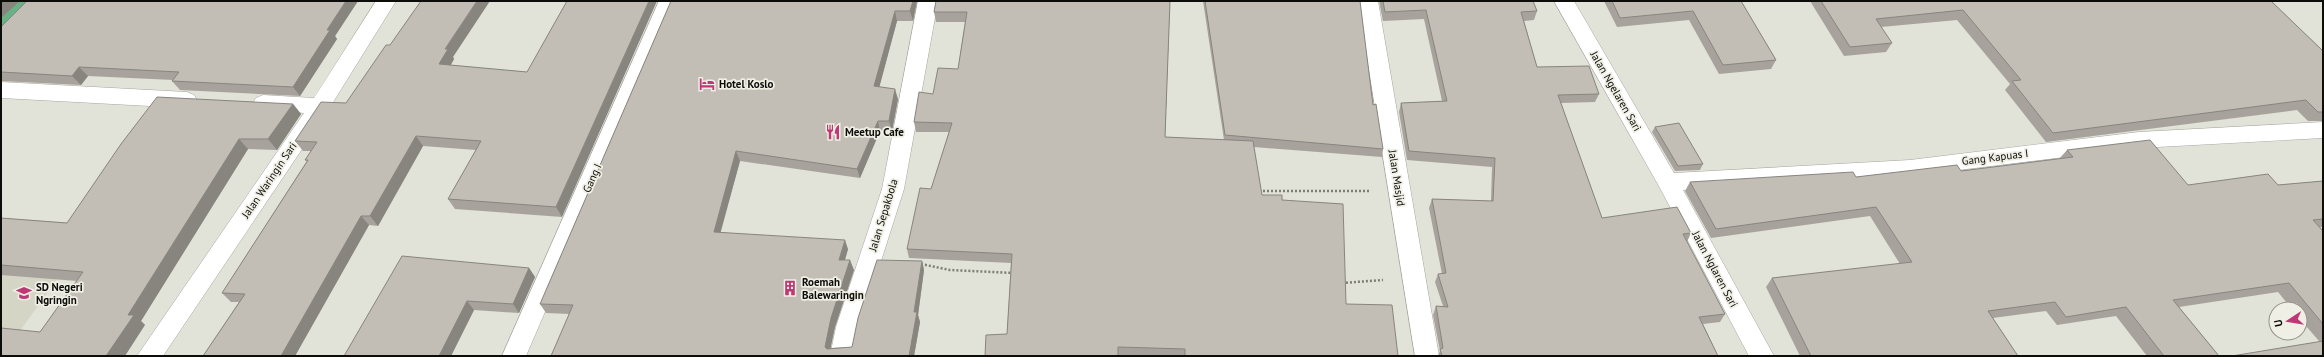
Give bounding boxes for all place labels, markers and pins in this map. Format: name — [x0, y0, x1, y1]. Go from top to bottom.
hotel icon: Hotel Koslo — [698, 75, 716, 93]
place label: Hotel Koslo — [719, 77, 774, 91]
restaurant icon: Meetup Cafe — [824, 123, 842, 141]
place label: Meetup Cafe — [845, 125, 904, 139]
place label: Roemah Balewaringin — [802, 275, 864, 302]
building icon: Roemah Balewaringin — [781, 279, 799, 297]
place label: SD Negeri Ngringin — [36, 280, 83, 307]
school or university icon: SD Negeri Ngringin — [15, 284, 33, 302]

